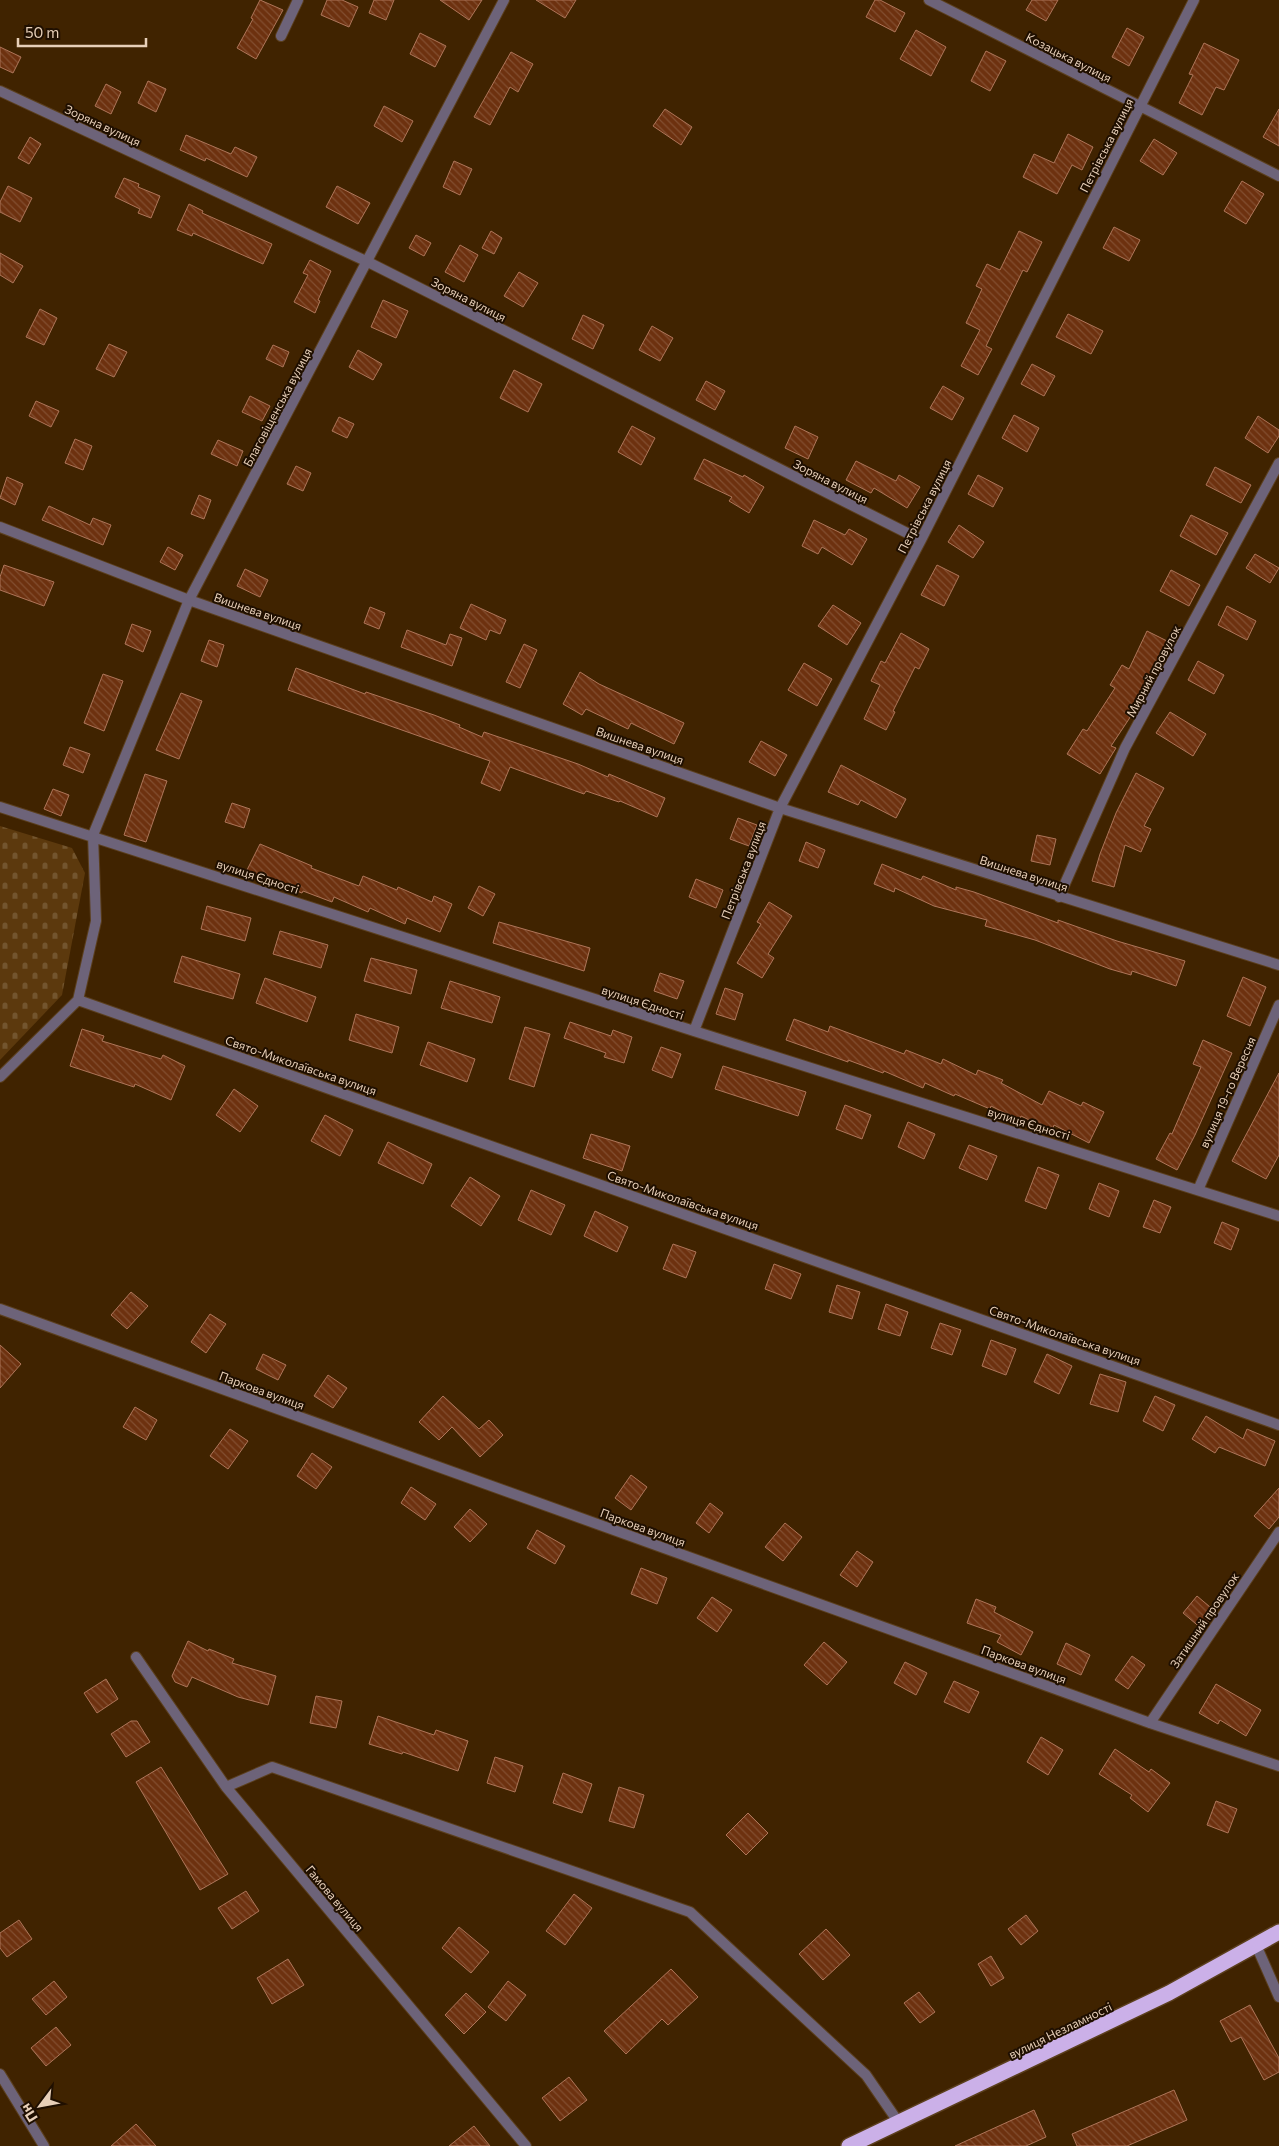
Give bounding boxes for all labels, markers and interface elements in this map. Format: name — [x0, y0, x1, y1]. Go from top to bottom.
scale bar — [18, 15, 145, 47]
text: 50 m — [25, 23, 59, 41]
street label: Козацька вулиця — [1024, 29, 1114, 85]
street label: Петрівська вулиця — [1076, 96, 1136, 194]
street label: Зоряна вулиця — [63, 101, 143, 149]
street label: Зоряна вулиця — [429, 274, 509, 324]
street label: Благовіщенська вулиця — [240, 345, 314, 469]
street label: Зоряна вулиця — [791, 456, 871, 506]
street label: Петрівська вулиця — [894, 457, 954, 555]
street label: Вишнева вулиця — [212, 589, 304, 633]
street label: Мирний провулок — [1123, 622, 1183, 719]
street label: Вишнева вулиця — [594, 723, 686, 767]
street label: Петрівська вулиця — [718, 819, 768, 921]
street label: Вишнева вулиця — [978, 852, 1070, 894]
street label: вулиця Єдності — [215, 856, 301, 896]
street label: вулиця Єдності — [600, 982, 686, 1022]
street label: Свято-Миколаївська вулиця — [223, 1032, 379, 1098]
street label: вулиця 19-го Вересня — [1196, 1034, 1258, 1150]
street label: вулиця Єдності — [986, 1104, 1072, 1142]
street label: Свято-Миколаївська вулиця — [605, 1167, 761, 1233]
street label: Свято-Миколаївська вулиця — [987, 1302, 1143, 1368]
street label: Паркова вулиця — [217, 1368, 307, 1412]
street label: Паркова вулиця — [598, 1505, 688, 1549]
street label: Затишний провулок — [1167, 1569, 1241, 1670]
street label: Паркова вулиця — [979, 1642, 1069, 1686]
street label: Гамова вулиця — [303, 1862, 367, 1934]
street label: вулиця Незламності — [1006, 1999, 1114, 2061]
north arrow — [15, 2081, 65, 2131]
text: Пн — [16, 2101, 41, 2126]

